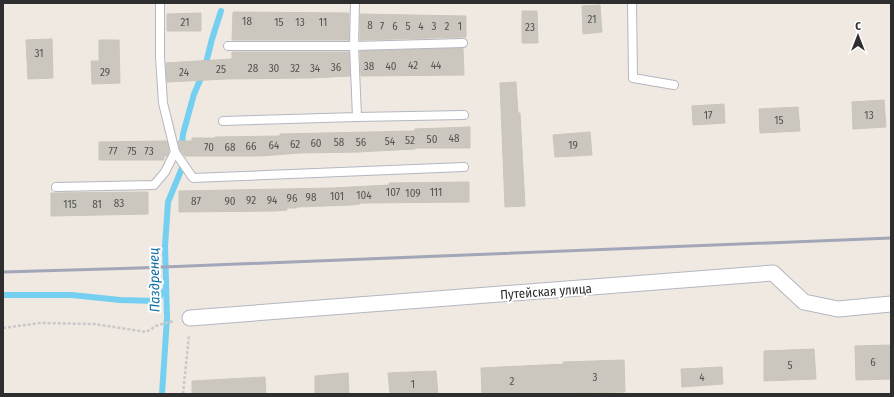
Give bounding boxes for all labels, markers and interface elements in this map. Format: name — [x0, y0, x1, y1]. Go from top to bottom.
house number: 21 — [588, 13, 596, 26]
house number: 18 — [242, 15, 252, 28]
house number: 21 — [181, 16, 189, 29]
house number: 15 — [274, 16, 284, 29]
house number: 13 — [295, 16, 305, 29]
house number: 11 — [319, 16, 327, 29]
north arrow — [838, 16, 878, 56]
house number: 8 — [367, 19, 373, 32]
house number: 7 — [380, 20, 385, 33]
house number: 6 — [392, 20, 398, 33]
house number: 5 — [405, 20, 411, 33]
house number: 4 — [418, 20, 424, 33]
house number: 3 — [432, 20, 437, 33]
house number: 2 — [445, 20, 450, 33]
house number: 1 — [458, 20, 462, 33]
text: С — [855, 20, 861, 33]
house number: 23 — [525, 21, 535, 34]
house number: 31 — [35, 47, 44, 60]
house number: 42 — [408, 59, 418, 72]
house number: 44 — [431, 59, 442, 72]
house number: 38 — [364, 60, 375, 73]
house number: 40 — [385, 60, 397, 73]
house number: 36 — [331, 61, 342, 74]
house number: 28 — [248, 62, 259, 75]
house number: 30 — [269, 62, 280, 75]
house number: 32 — [290, 62, 300, 75]
house number: 34 — [310, 62, 321, 75]
house number: 25 — [216, 63, 226, 76]
house number: 29 — [100, 66, 110, 79]
house number: 24 — [179, 66, 190, 79]
house number: 17 — [704, 109, 713, 122]
house number: 13 — [864, 109, 874, 122]
house number: 15 — [774, 114, 784, 127]
house number: 48 — [449, 132, 460, 145]
house number: 50 — [427, 133, 438, 146]
house number: 52 — [405, 134, 415, 147]
house number: 54 — [385, 135, 396, 148]
house number: 58 — [334, 136, 345, 149]
house number: 56 — [356, 136, 367, 149]
house number: 60 — [310, 137, 322, 150]
house number: 62 — [290, 138, 300, 151]
house number: 64 — [269, 139, 280, 152]
house number: 19 — [568, 139, 578, 152]
house number: 66 — [246, 140, 257, 153]
house number: 70 — [204, 141, 214, 154]
house number: 68 — [225, 141, 236, 154]
house number: 77 — [109, 145, 118, 158]
house number: 75 — [127, 145, 137, 158]
house number: 73 — [144, 145, 154, 158]
house number: 107 — [386, 186, 401, 199]
house number: 111 — [430, 186, 442, 199]
house number: 109 — [405, 187, 421, 200]
house number: 104 — [356, 189, 372, 202]
house number: 101 — [330, 190, 344, 203]
house number: 98 — [306, 191, 317, 204]
house number: 96 — [287, 192, 298, 205]
house number: 92 — [246, 194, 256, 207]
house number: 94 — [267, 194, 278, 207]
house number: 87 — [191, 195, 201, 208]
house number: 90 — [224, 195, 236, 208]
house number: 83 — [114, 197, 124, 210]
house number: 115 — [63, 198, 77, 211]
house number: 81 — [92, 198, 102, 211]
water label: Паздренец — [145, 248, 164, 312]
street label: Путейская улица — [500, 281, 592, 302]
house number: 6 — [870, 356, 876, 369]
house number: 5 — [787, 359, 793, 372]
house number: 3 — [593, 371, 598, 384]
house number: 4 — [699, 371, 705, 384]
house number: 2 — [510, 375, 515, 388]
house number: 1 — [411, 378, 415, 391]

